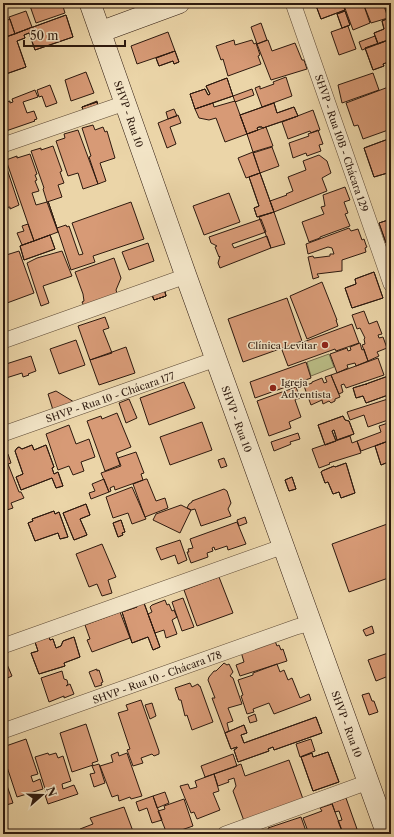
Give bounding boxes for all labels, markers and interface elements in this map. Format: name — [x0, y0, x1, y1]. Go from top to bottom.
scale bar — [24, 22, 125, 48]
text: 50 m — [30, 28, 59, 43]
street label: SHVP - Rua 10B - Chácara 129 — [312, 73, 371, 214]
street label: SHVP - Rua 10 — [111, 79, 146, 149]
place label: Clínica Levitar — [247, 339, 318, 352]
marker: Clínica Levitar — [320, 340, 330, 350]
street label: SHVP - Rua 10 - Chácara 177 — [44, 369, 176, 426]
place label: Igreja Adventista — [280, 376, 332, 401]
marker: Igreja Adventista — [268, 383, 278, 393]
street label: SHVP - Rua 10 — [218, 384, 255, 454]
street label: SHVP - Rua 10 - Chácara 178 — [91, 648, 224, 707]
street label: SHVP - Rua 10 — [328, 689, 365, 759]
north arrow — [22, 775, 62, 815]
text: N — [43, 785, 60, 799]

